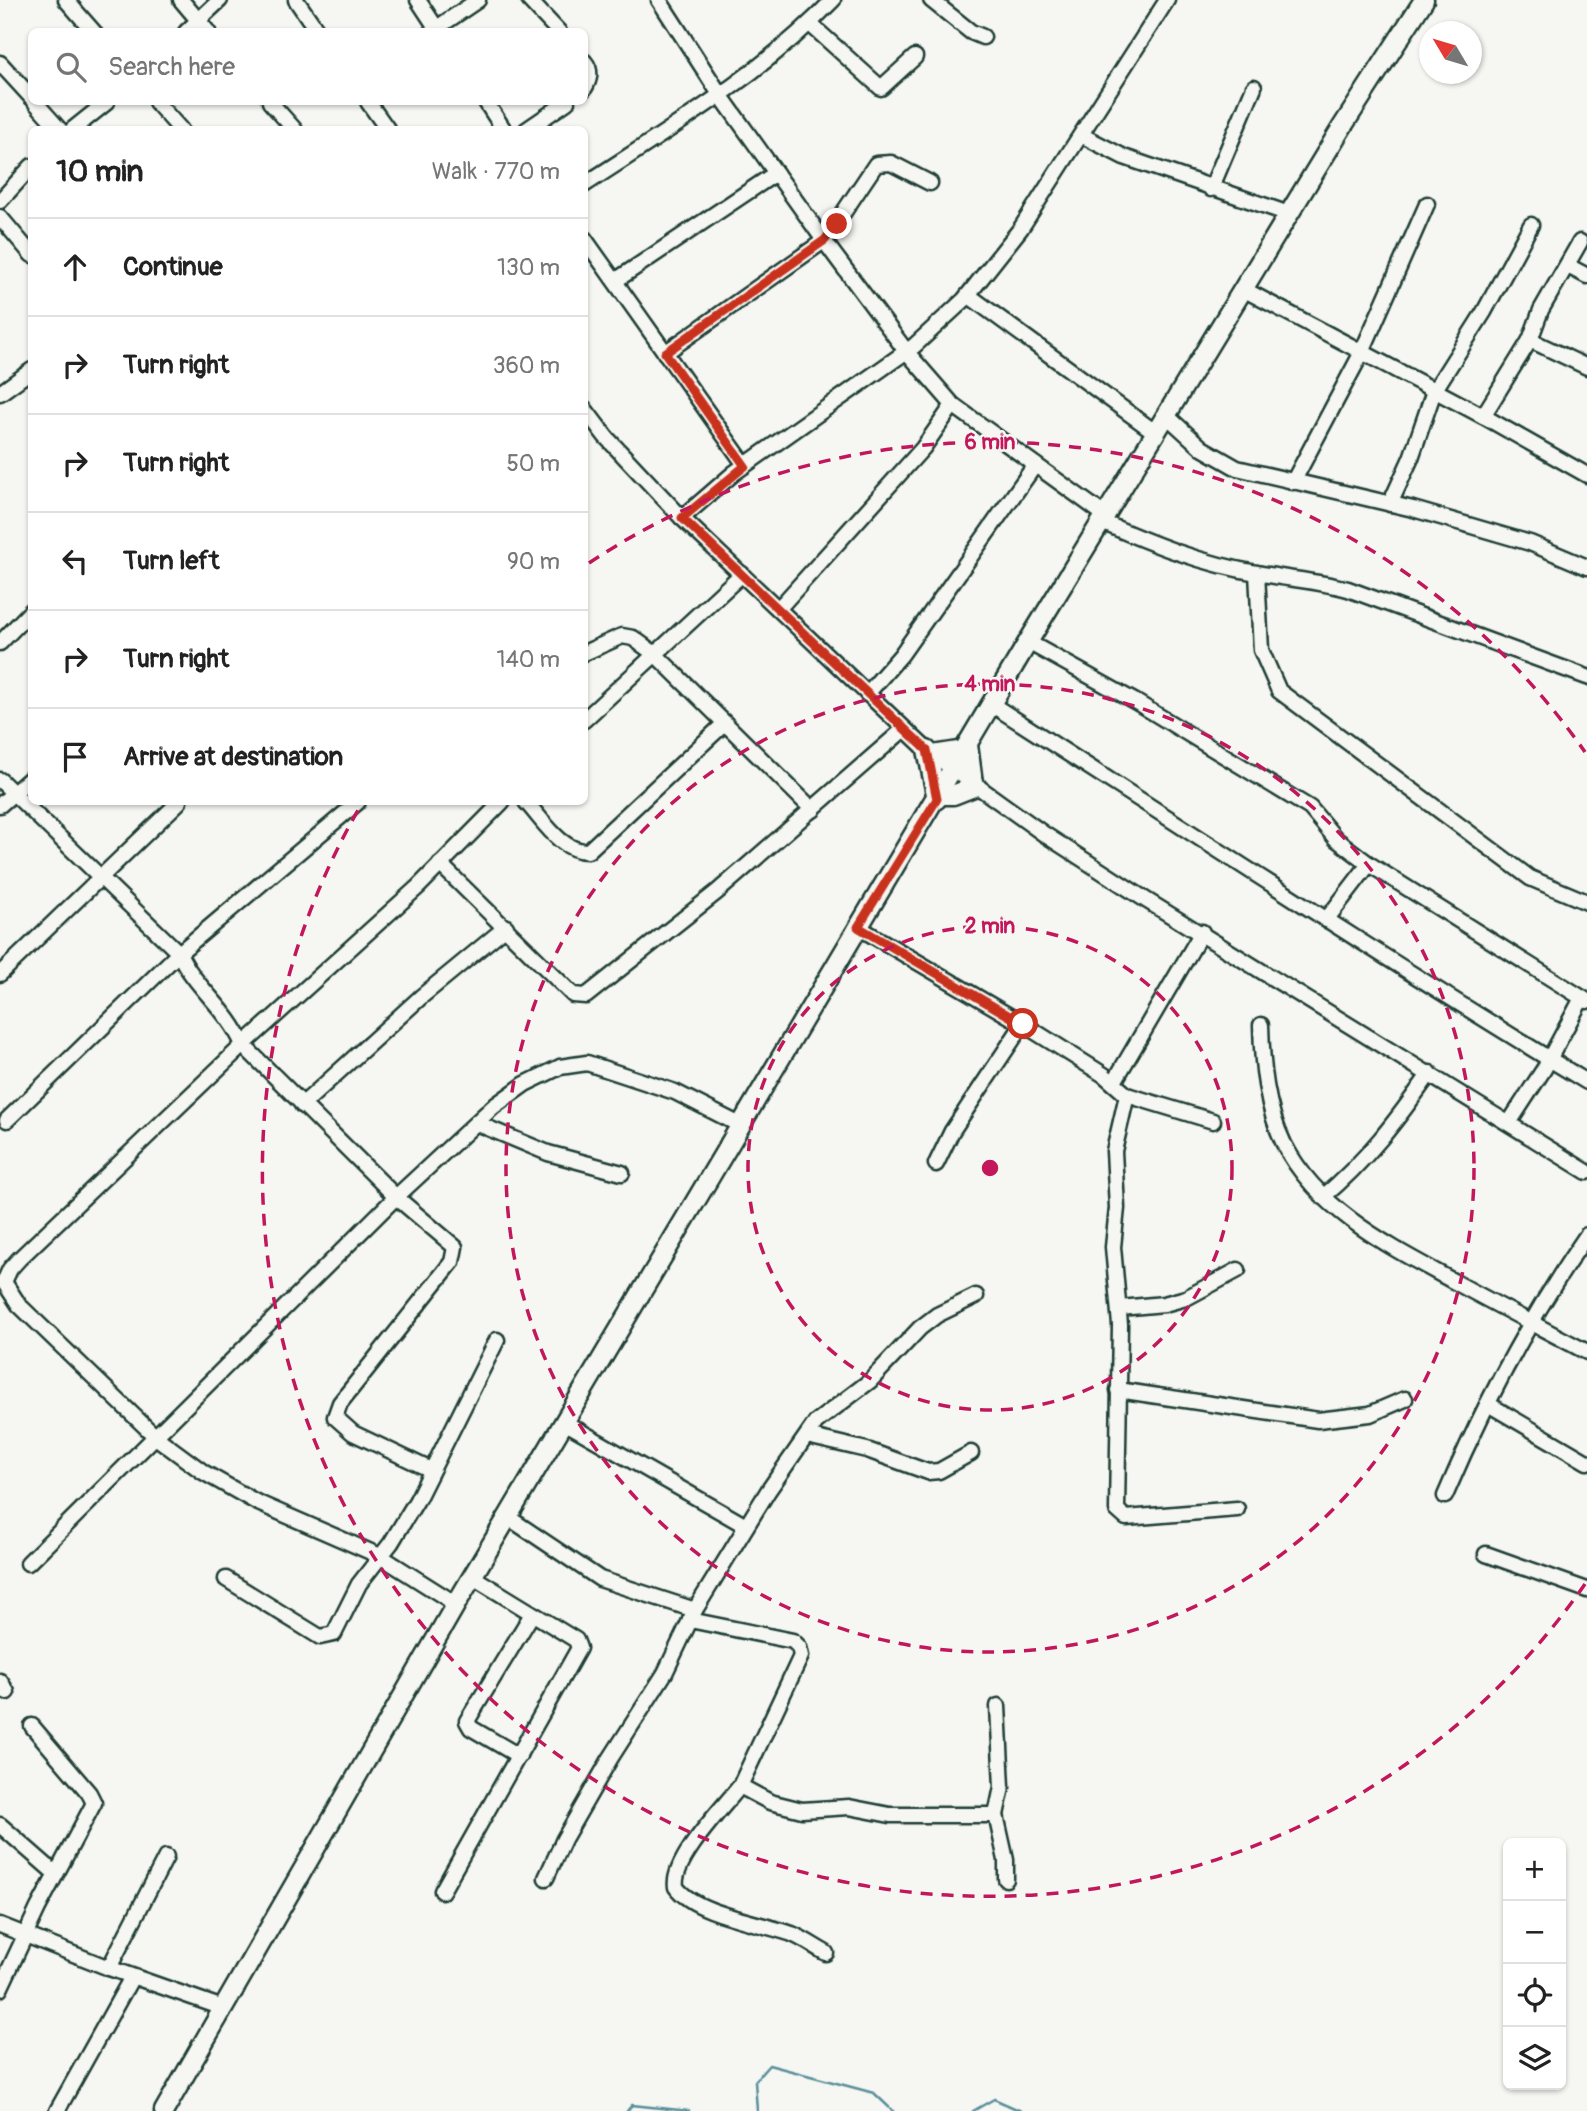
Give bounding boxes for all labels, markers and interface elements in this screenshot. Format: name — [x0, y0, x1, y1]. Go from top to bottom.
north arrow — [1419, 21, 1482, 84]
search box — [28, 28, 588, 105]
icon: search — [52, 48, 90, 86]
text: Search here — [108, 51, 235, 83]
text: 10 min — [56, 153, 143, 190]
text: Walk · 770 m — [432, 157, 560, 186]
route end — [821, 208, 852, 239]
icon: ahead — [56, 248, 94, 286]
text: Continue — [123, 251, 223, 283]
text: 130 m — [497, 253, 560, 282]
icon: right — [56, 346, 94, 384]
text: Turn right — [123, 349, 229, 381]
text: 360 m — [493, 351, 560, 380]
text: 6 min — [965, 429, 1016, 456]
icon: right — [56, 444, 94, 482]
text: Turn right — [123, 447, 229, 479]
text: 50 m — [506, 449, 560, 478]
icon: left — [56, 542, 94, 580]
text: Turn left — [123, 545, 219, 577]
text: 90 m — [507, 547, 560, 576]
icon: right — [56, 640, 94, 678]
text: Turn right — [123, 643, 229, 675]
text: 140 m — [497, 645, 560, 674]
text: 4 min — [965, 671, 1016, 698]
icon: arrive — [56, 738, 94, 776]
text: Arrive at destination — [123, 741, 343, 773]
text: 2 min — [965, 913, 1015, 940]
route start — [1007, 1008, 1038, 1039]
centre of rings — [978, 1156, 1002, 1180]
map controls — [1503, 1838, 1566, 2090]
button: + — [1503, 1838, 1566, 1901]
button: − — [1503, 1901, 1566, 1964]
button: locate — [1503, 1964, 1566, 2027]
button: layers — [1503, 2027, 1566, 2090]

